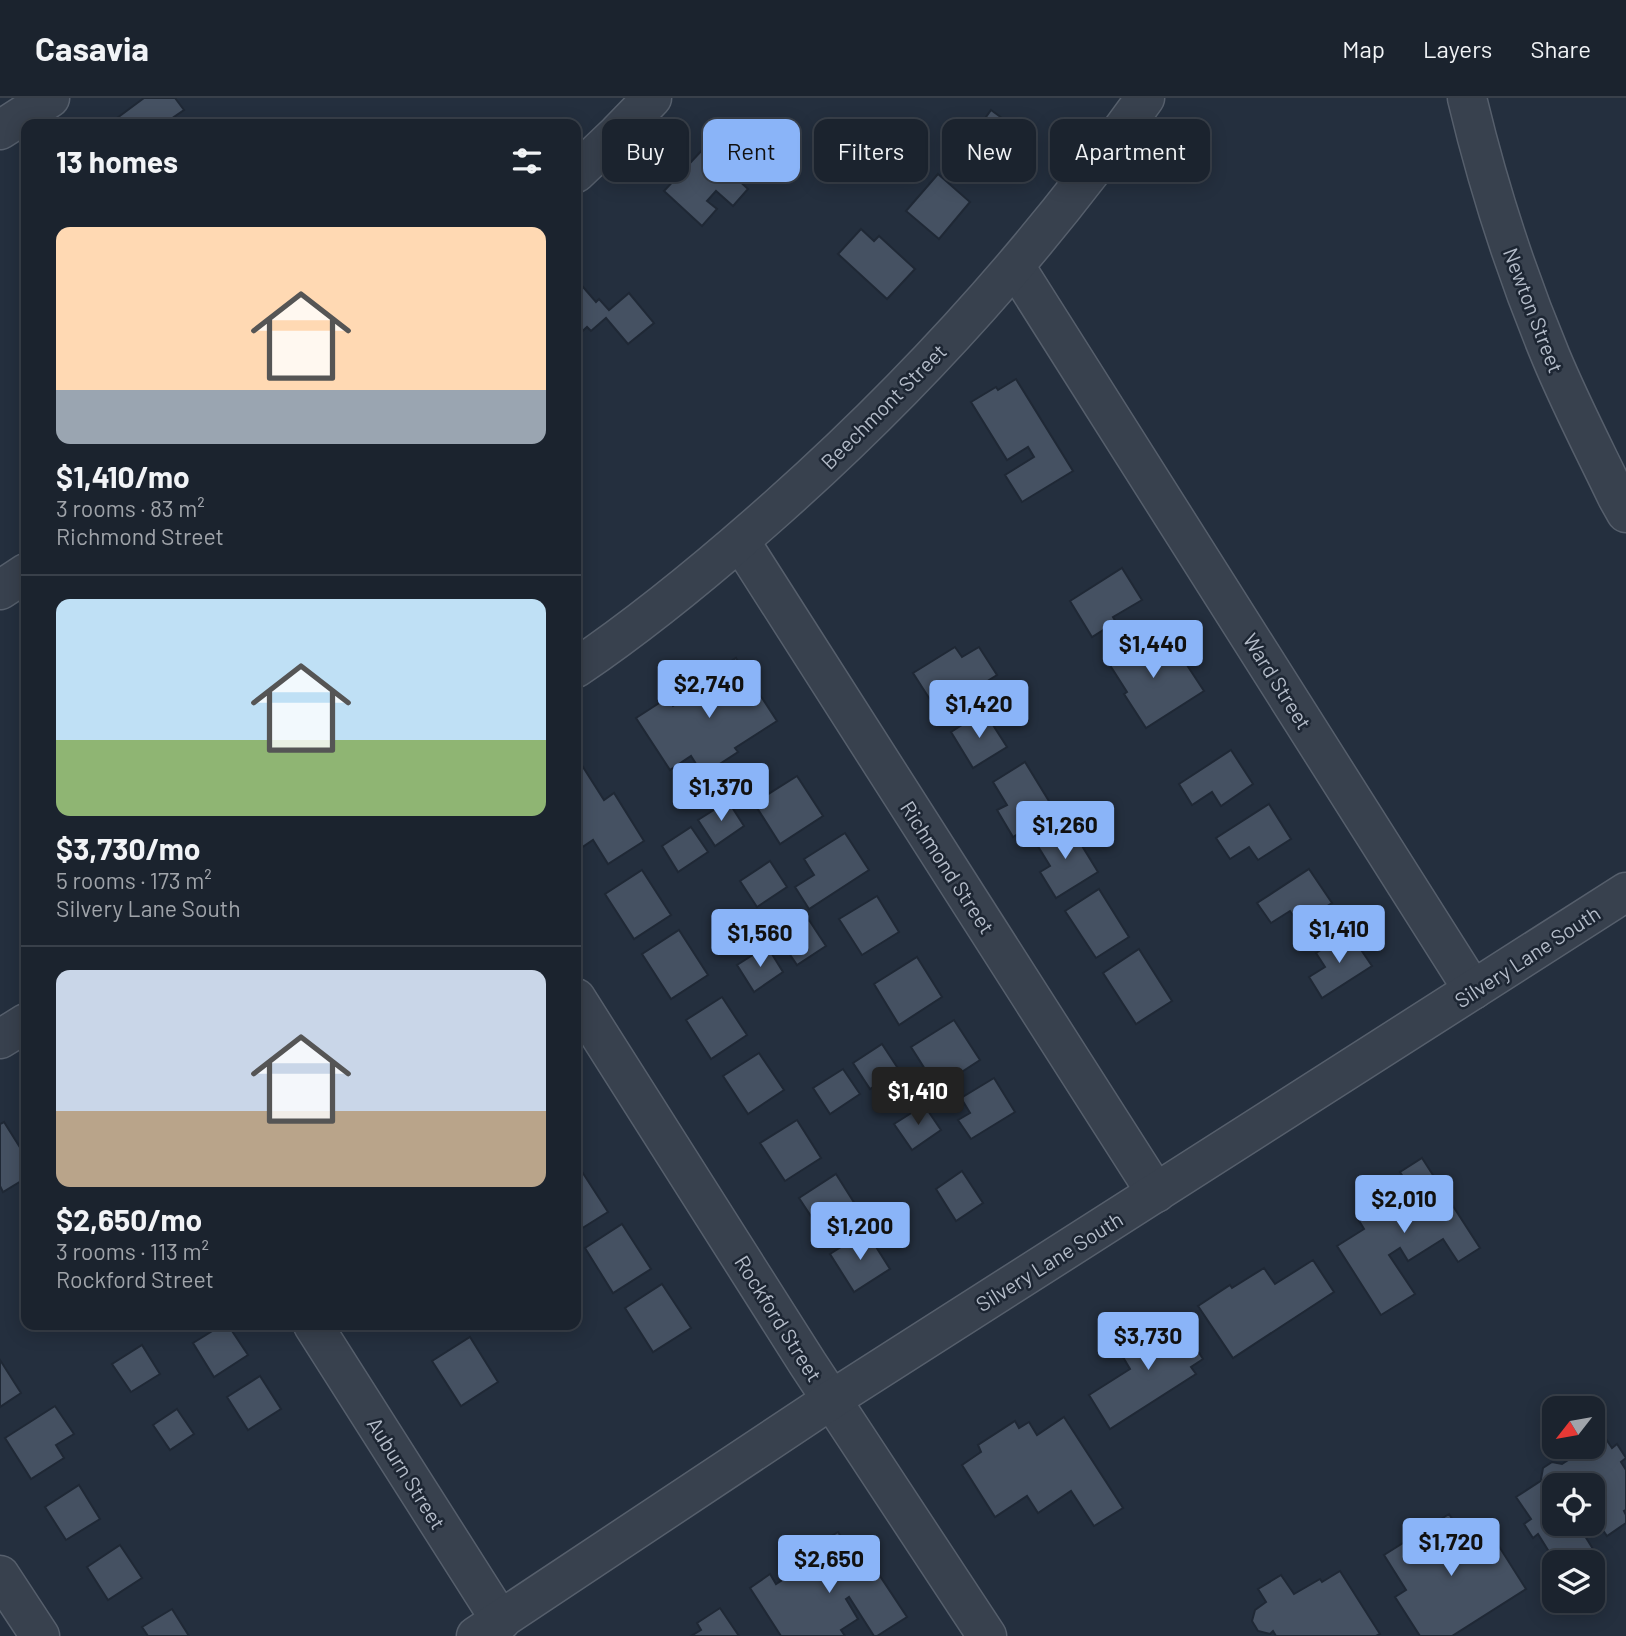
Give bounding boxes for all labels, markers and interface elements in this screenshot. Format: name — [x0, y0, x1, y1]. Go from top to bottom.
text: Casavia — [35, 28, 149, 68]
text: Map — [1342, 34, 1385, 63]
text: Layers — [1423, 34, 1492, 63]
text: Share — [1530, 34, 1591, 63]
chip: Buy — [602, 119, 689, 182]
chip: Rent — [703, 119, 800, 182]
chip: Filters — [814, 119, 928, 182]
chip: New — [942, 119, 1036, 182]
chip: Apartment — [1050, 119, 1210, 182]
icon: filters — [508, 142, 546, 180]
text: 13 homes — [56, 143, 178, 179]
street label: Newton Street — [1499, 244, 1569, 376]
icon: home — [238, 273, 364, 399]
street label: Beechmont Street — [815, 338, 951, 474]
text: $1,410/mo — [56, 458, 190, 494]
text: 3 rooms · 83 m² — [56, 494, 205, 522]
text: Richmond Street — [56, 522, 224, 550]
pin: $1,440 — [1096, 620, 1210, 680]
street label: Ward Street — [1239, 628, 1317, 734]
text: $1,440 — [1119, 629, 1187, 657]
icon: home — [238, 645, 364, 771]
pin: $2,740 — [652, 660, 766, 720]
text: $2,740 — [674, 669, 744, 697]
pin: $1,420 — [922, 680, 1036, 740]
text: $1,420 — [945, 689, 1013, 717]
pin: $1,370 — [664, 764, 778, 823]
text: $1,370 — [689, 772, 753, 800]
street label: Richmond Street — [896, 796, 1000, 938]
pin: $1,260 — [1008, 802, 1122, 861]
text: $1,260 — [1032, 810, 1098, 838]
text: $3,730/mo — [56, 830, 200, 866]
text: 5 rooms · 173 m² — [56, 866, 212, 894]
text: Silvery Lane South — [56, 894, 241, 922]
street label: Silvery Lane South — [1450, 900, 1604, 1012]
pin: $1,410 — [1282, 906, 1396, 965]
pin: $1,560 — [703, 910, 817, 969]
text: $1,410 — [1309, 914, 1369, 942]
text: $1,560 — [727, 918, 793, 946]
icon: home — [238, 1016, 364, 1142]
pin: $1,410 — [861, 1068, 975, 1127]
text: $1,410 — [888, 1076, 948, 1104]
pin: $2,010 — [1347, 1176, 1461, 1235]
text: $2,010 — [1371, 1184, 1437, 1212]
text: $2,650/mo — [56, 1201, 202, 1237]
pin: $1,200 — [803, 1202, 917, 1262]
street label: Silvery Lane South — [971, 1206, 1127, 1316]
text: $1,200 — [827, 1211, 893, 1239]
text: 3 rooms · 113 m² — [56, 1237, 209, 1265]
street label: Rockford Street — [730, 1250, 828, 1386]
text: Rockford Street — [56, 1265, 214, 1293]
pin: $3,730 — [1091, 1312, 1205, 1372]
text: $3,730 — [1114, 1321, 1182, 1349]
north arrow — [1542, 1396, 1605, 1460]
map controls — [1542, 1396, 1605, 1613]
street label: Auburn Street — [363, 1412, 451, 1534]
button: locate — [1542, 1473, 1605, 1536]
pin: $1,720 — [1394, 1518, 1508, 1578]
text: $1,720 — [1419, 1527, 1483, 1555]
pin: $2,650 — [772, 1536, 886, 1595]
text: $2,650 — [794, 1544, 864, 1572]
button: layers — [1542, 1550, 1605, 1613]

